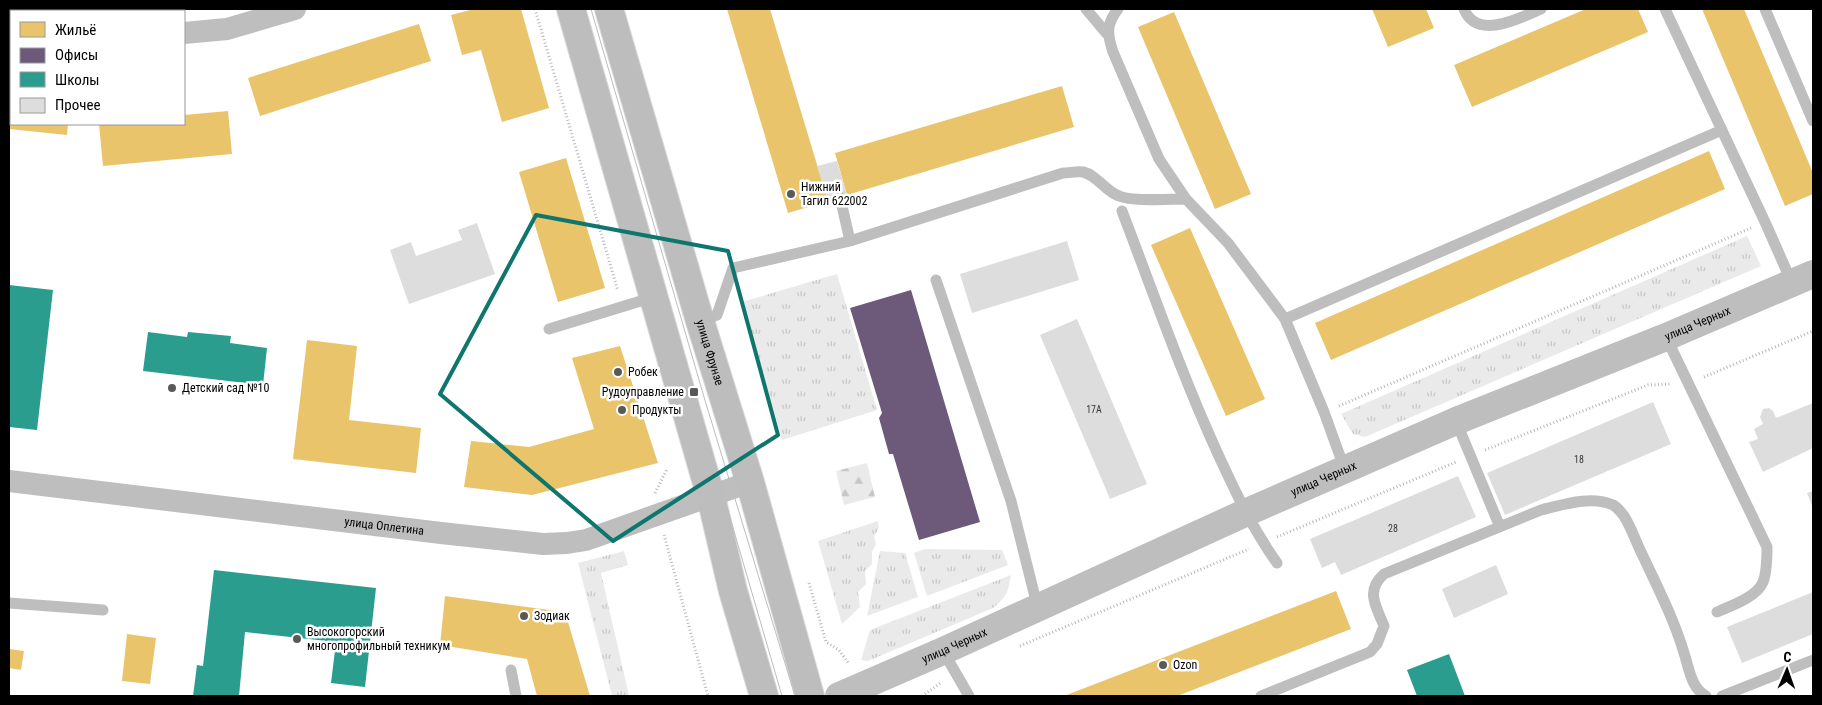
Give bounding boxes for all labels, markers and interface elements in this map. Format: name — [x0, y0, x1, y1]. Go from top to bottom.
legend — [10, 10, 185, 125]
text: Жильё — [55, 21, 96, 39]
text: Офисы — [55, 46, 98, 64]
text: Школы — [55, 71, 100, 89]
text: Прочее — [55, 96, 101, 114]
place label: Нижний Тагил 622002 — [801, 180, 867, 208]
marker: Нижний Тагил 622002 — [785, 188, 797, 200]
street label: улица Черных — [1663, 303, 1733, 344]
street label: улица Фрунзе — [693, 318, 727, 387]
place label: Робек — [628, 365, 658, 379]
marker: Робек — [612, 366, 624, 378]
place label: Детский сад №10 — [182, 381, 269, 395]
marker: Детский сад №10 — [166, 382, 178, 394]
place label: Рудоуправление — [602, 385, 684, 399]
marker: Рудоуправление — [688, 386, 700, 398]
place label: Продукты — [632, 403, 681, 417]
marker: Продукты — [616, 404, 628, 416]
house number: 17А — [1086, 404, 1102, 415]
house number: 18 — [1574, 454, 1584, 465]
street label: улица Черных — [1289, 458, 1358, 499]
street label: улица Оплетина — [344, 514, 425, 538]
house number: 28 — [1388, 523, 1398, 534]
place label: Зодиак — [534, 609, 570, 623]
marker: Зодиак — [518, 610, 530, 622]
place label: Высокогорский многопрофильный техникум — [307, 625, 450, 653]
street label: улица Черных — [920, 625, 989, 666]
marker: Высокогорский многопрофильный техникум — [291, 633, 303, 645]
north arrow — [1762, 645, 1812, 695]
text: С — [1783, 649, 1792, 665]
place label: Ozon — [1173, 658, 1197, 672]
marker: Ozon — [1157, 659, 1169, 671]

